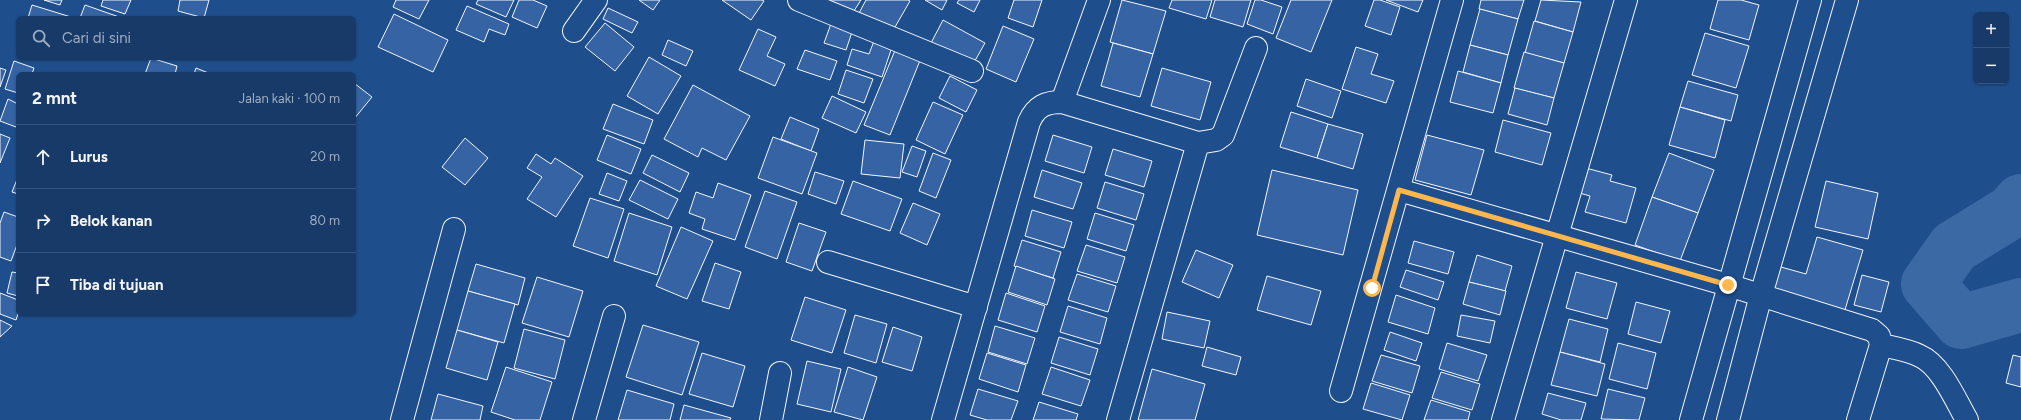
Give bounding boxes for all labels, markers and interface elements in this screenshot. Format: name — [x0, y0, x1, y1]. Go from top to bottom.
map controls — [1973, 12, 2009, 84]
button: + — [1973, 12, 2009, 48]
search box — [16, 16, 356, 60]
icon: search — [30, 27, 52, 49]
text: Cari di sini — [62, 29, 131, 47]
button: − — [1973, 48, 2009, 84]
text: 2 mnt — [32, 88, 77, 108]
text: Jalan kaki · 100 m — [239, 91, 340, 106]
icon: ahead — [32, 146, 54, 168]
text: Lurus — [70, 148, 108, 166]
text: 20 m — [310, 149, 340, 164]
icon: right — [32, 210, 54, 232]
text: Belok kanan — [70, 212, 152, 230]
text: 80 m — [309, 213, 340, 228]
icon: arrive — [32, 274, 54, 296]
text: Tiba di tujuan — [70, 276, 164, 294]
route end — [1719, 276, 1737, 294]
route start — [1363, 279, 1381, 297]

